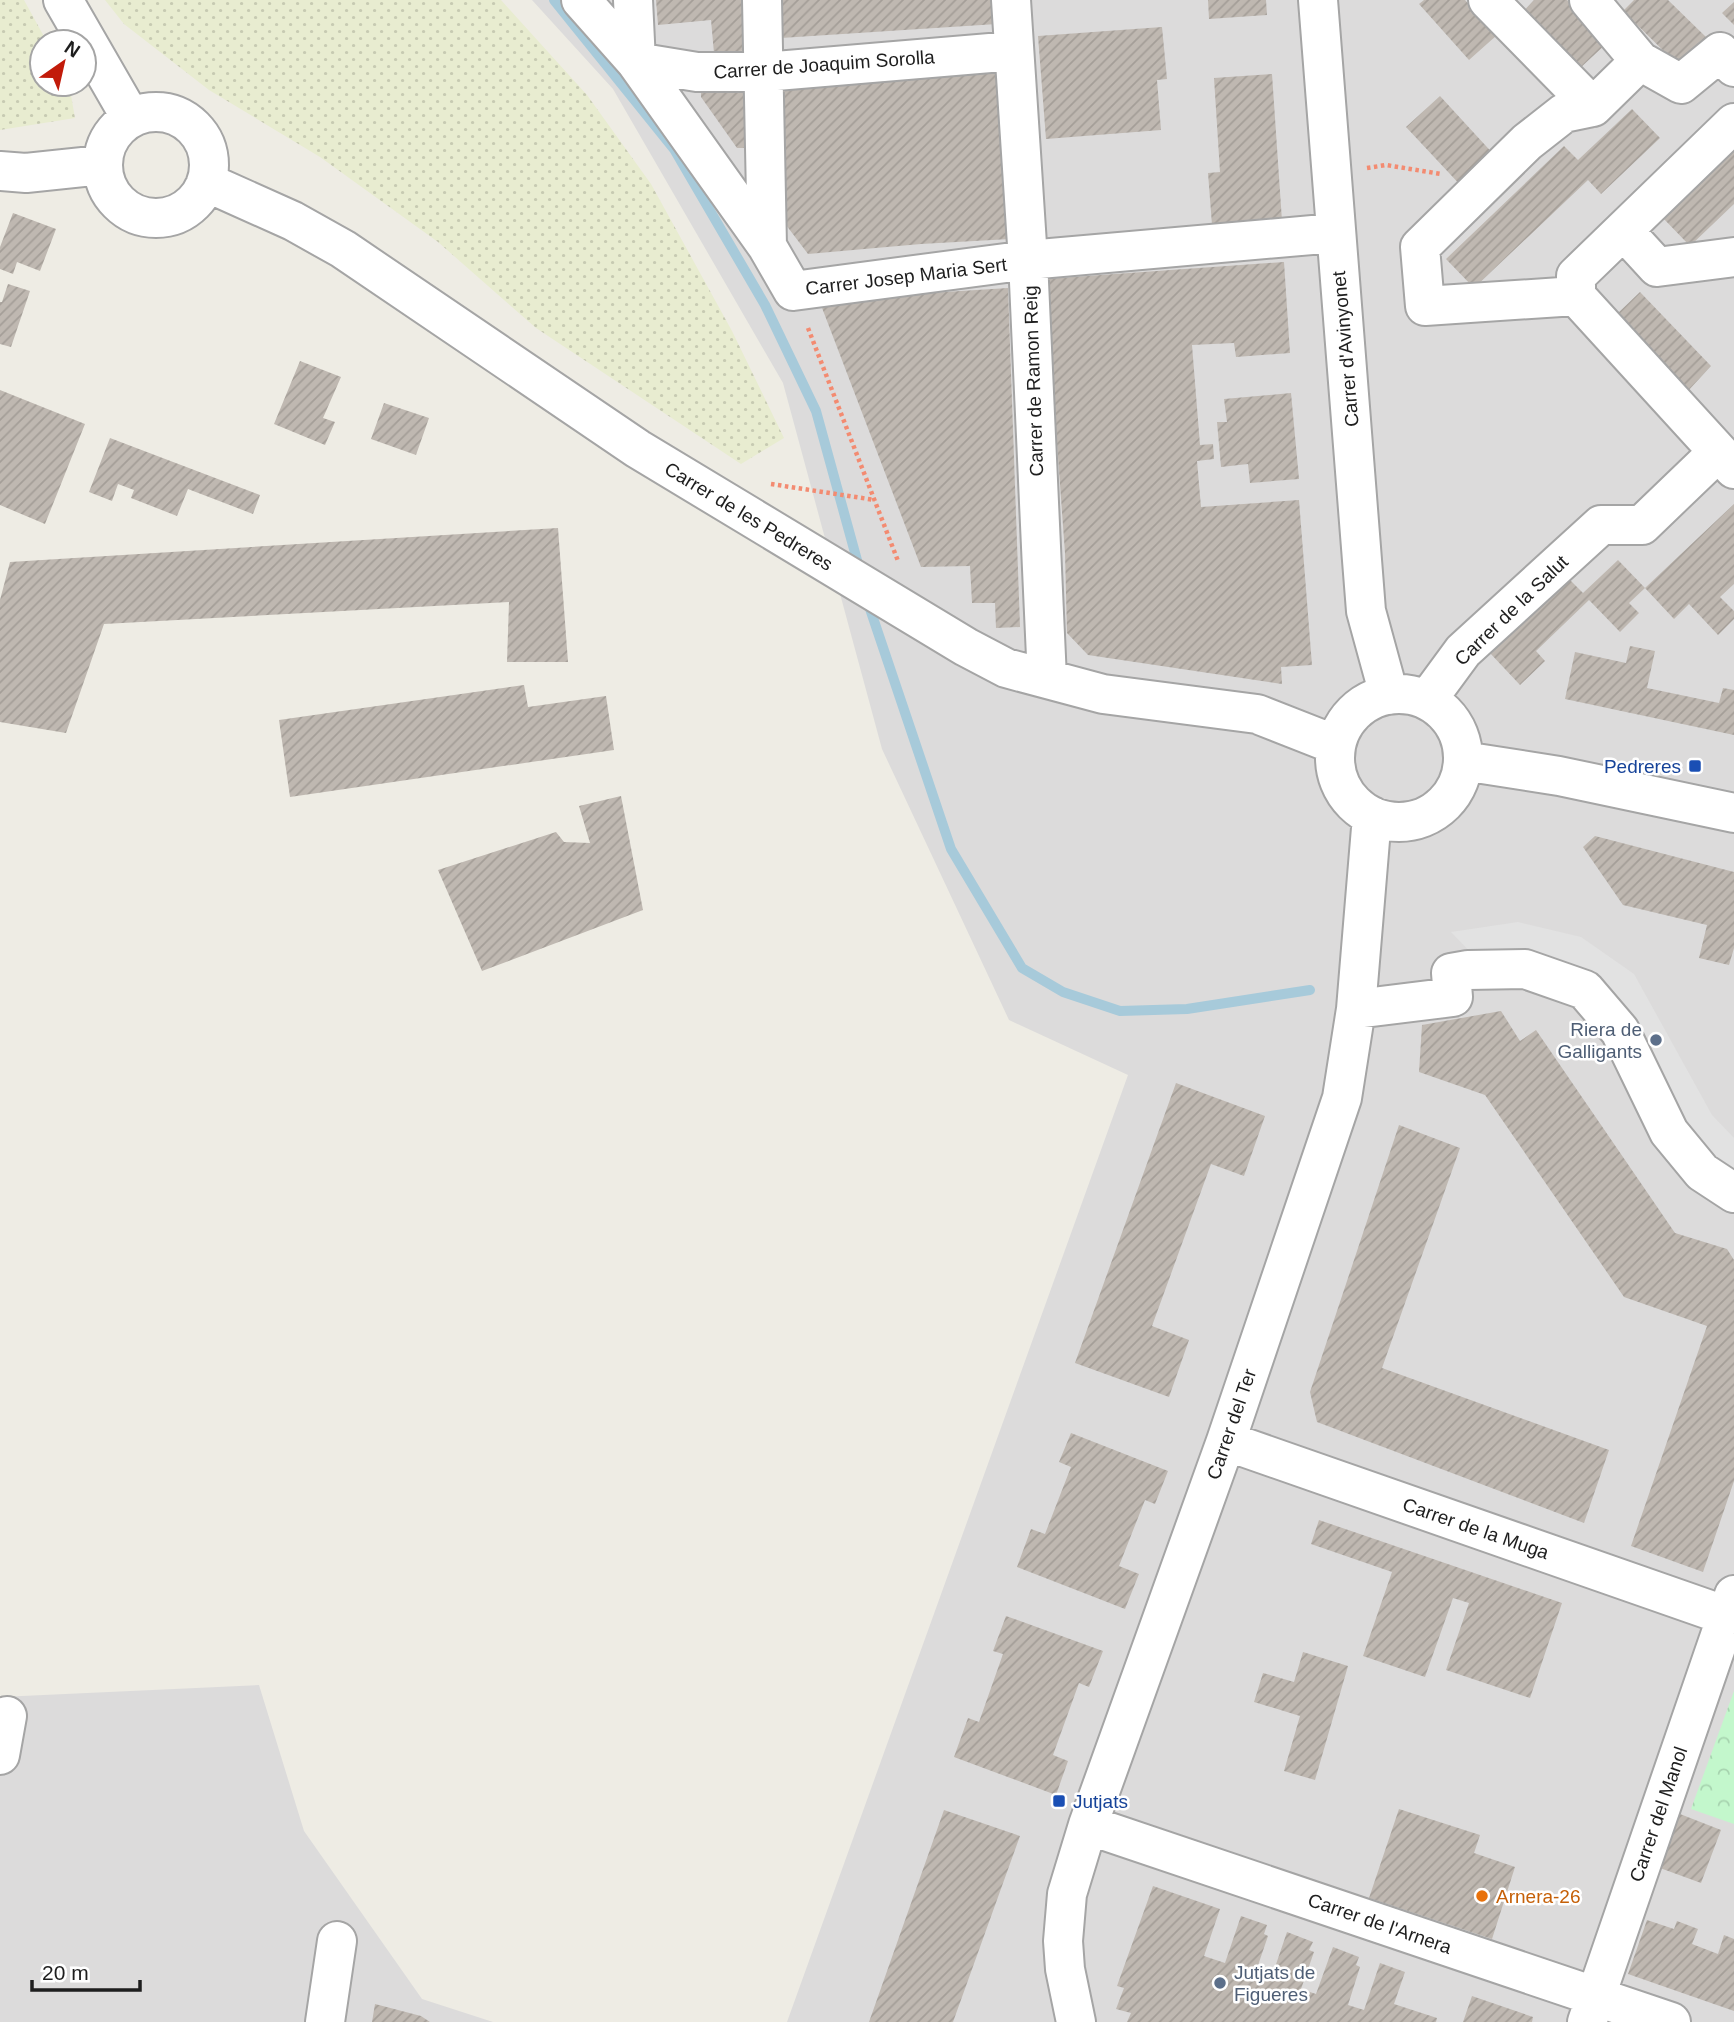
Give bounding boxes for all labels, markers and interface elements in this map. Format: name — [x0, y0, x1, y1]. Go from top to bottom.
north arrow — [28, 28, 98, 98]
text: N — [61, 37, 84, 62]
street label: Carrer de Joaquim Sorolla — [713, 46, 936, 83]
street label: Carrer Josep Maria Sert — [804, 254, 1009, 299]
street label: Carrer d'Avinyonet — [1328, 269, 1363, 428]
street label: Carrer de Ramon Reig — [1020, 285, 1047, 477]
street label: Carrer de les Pedreres — [661, 458, 837, 575]
street label: Carrer de la Salut — [1450, 551, 1573, 670]
place label: Pedreres — [1604, 756, 1681, 777]
marker: Pedreres — [1687, 758, 1703, 774]
place label: Riera de Galligants — [1558, 1019, 1642, 1062]
marker: Riera de Galligants — [1648, 1032, 1664, 1048]
street label: Carrer del Ter — [1203, 1365, 1260, 1482]
street label: Carrer de la Muga — [1400, 1494, 1552, 1563]
street label: Carrer del Manol — [1626, 1744, 1691, 1884]
place label: Jutjats — [1073, 1791, 1128, 1812]
marker: Jutjats — [1051, 1793, 1067, 1809]
place label: Arnera-26 — [1496, 1886, 1581, 1907]
marker: Arnera-26 — [1474, 1888, 1490, 1904]
street label: Carrer de l'Arnera — [1305, 1889, 1455, 1958]
scale bar — [32, 1948, 140, 1992]
text: 20 m — [42, 1961, 89, 1984]
place label: Jutjats de Figueres — [1234, 1962, 1315, 2005]
marker: Jutjats de Figueres — [1212, 1975, 1228, 1991]

